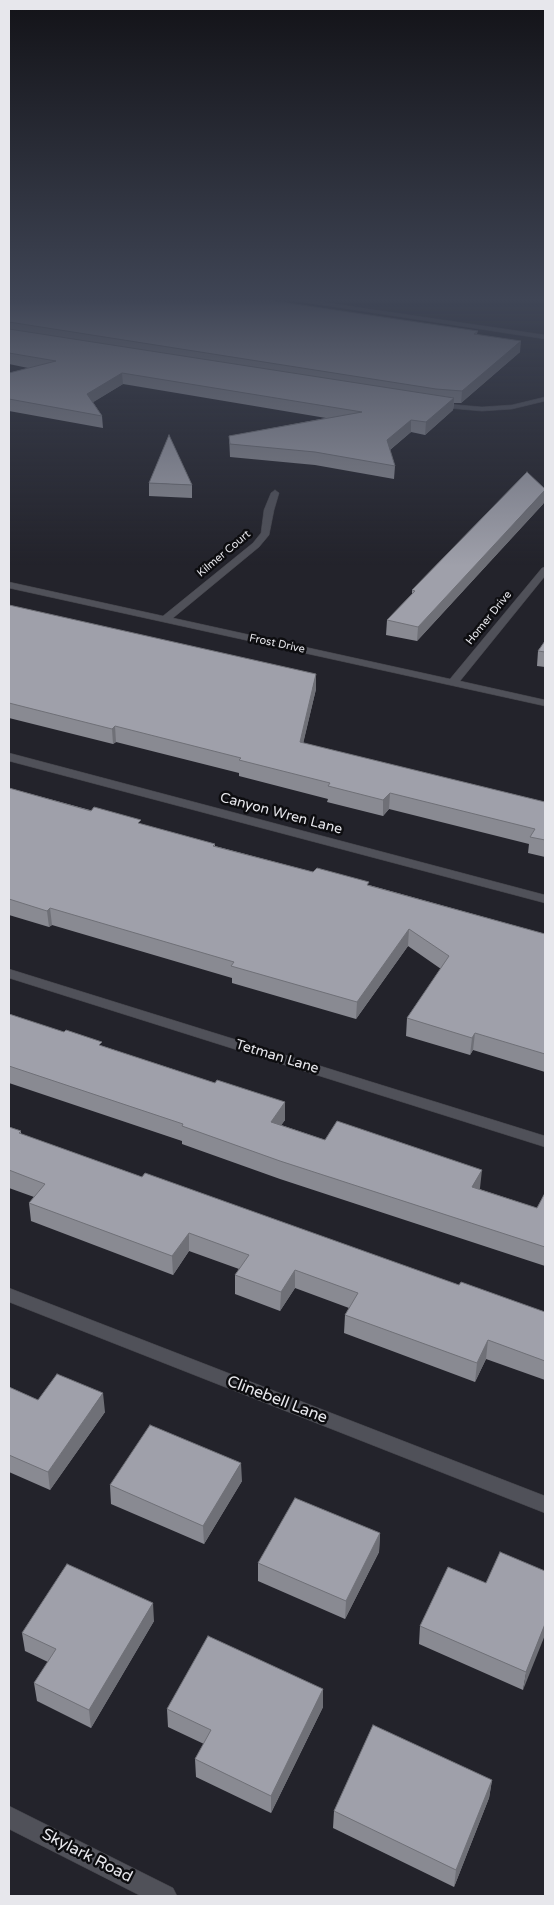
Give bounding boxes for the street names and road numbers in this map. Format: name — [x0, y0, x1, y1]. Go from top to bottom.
street label: Kilmer Court — [195, 528, 253, 580]
street label: Homer Drive — [463, 588, 515, 648]
street label: Frost Drive — [248, 632, 306, 656]
street label: Canyon Wren Lane — [218, 790, 344, 838]
street label: Tetman Lane — [233, 1036, 321, 1078]
street label: Clinebell Lane — [224, 1372, 330, 1428]
street label: Skylark Road — [38, 1825, 136, 1887]

